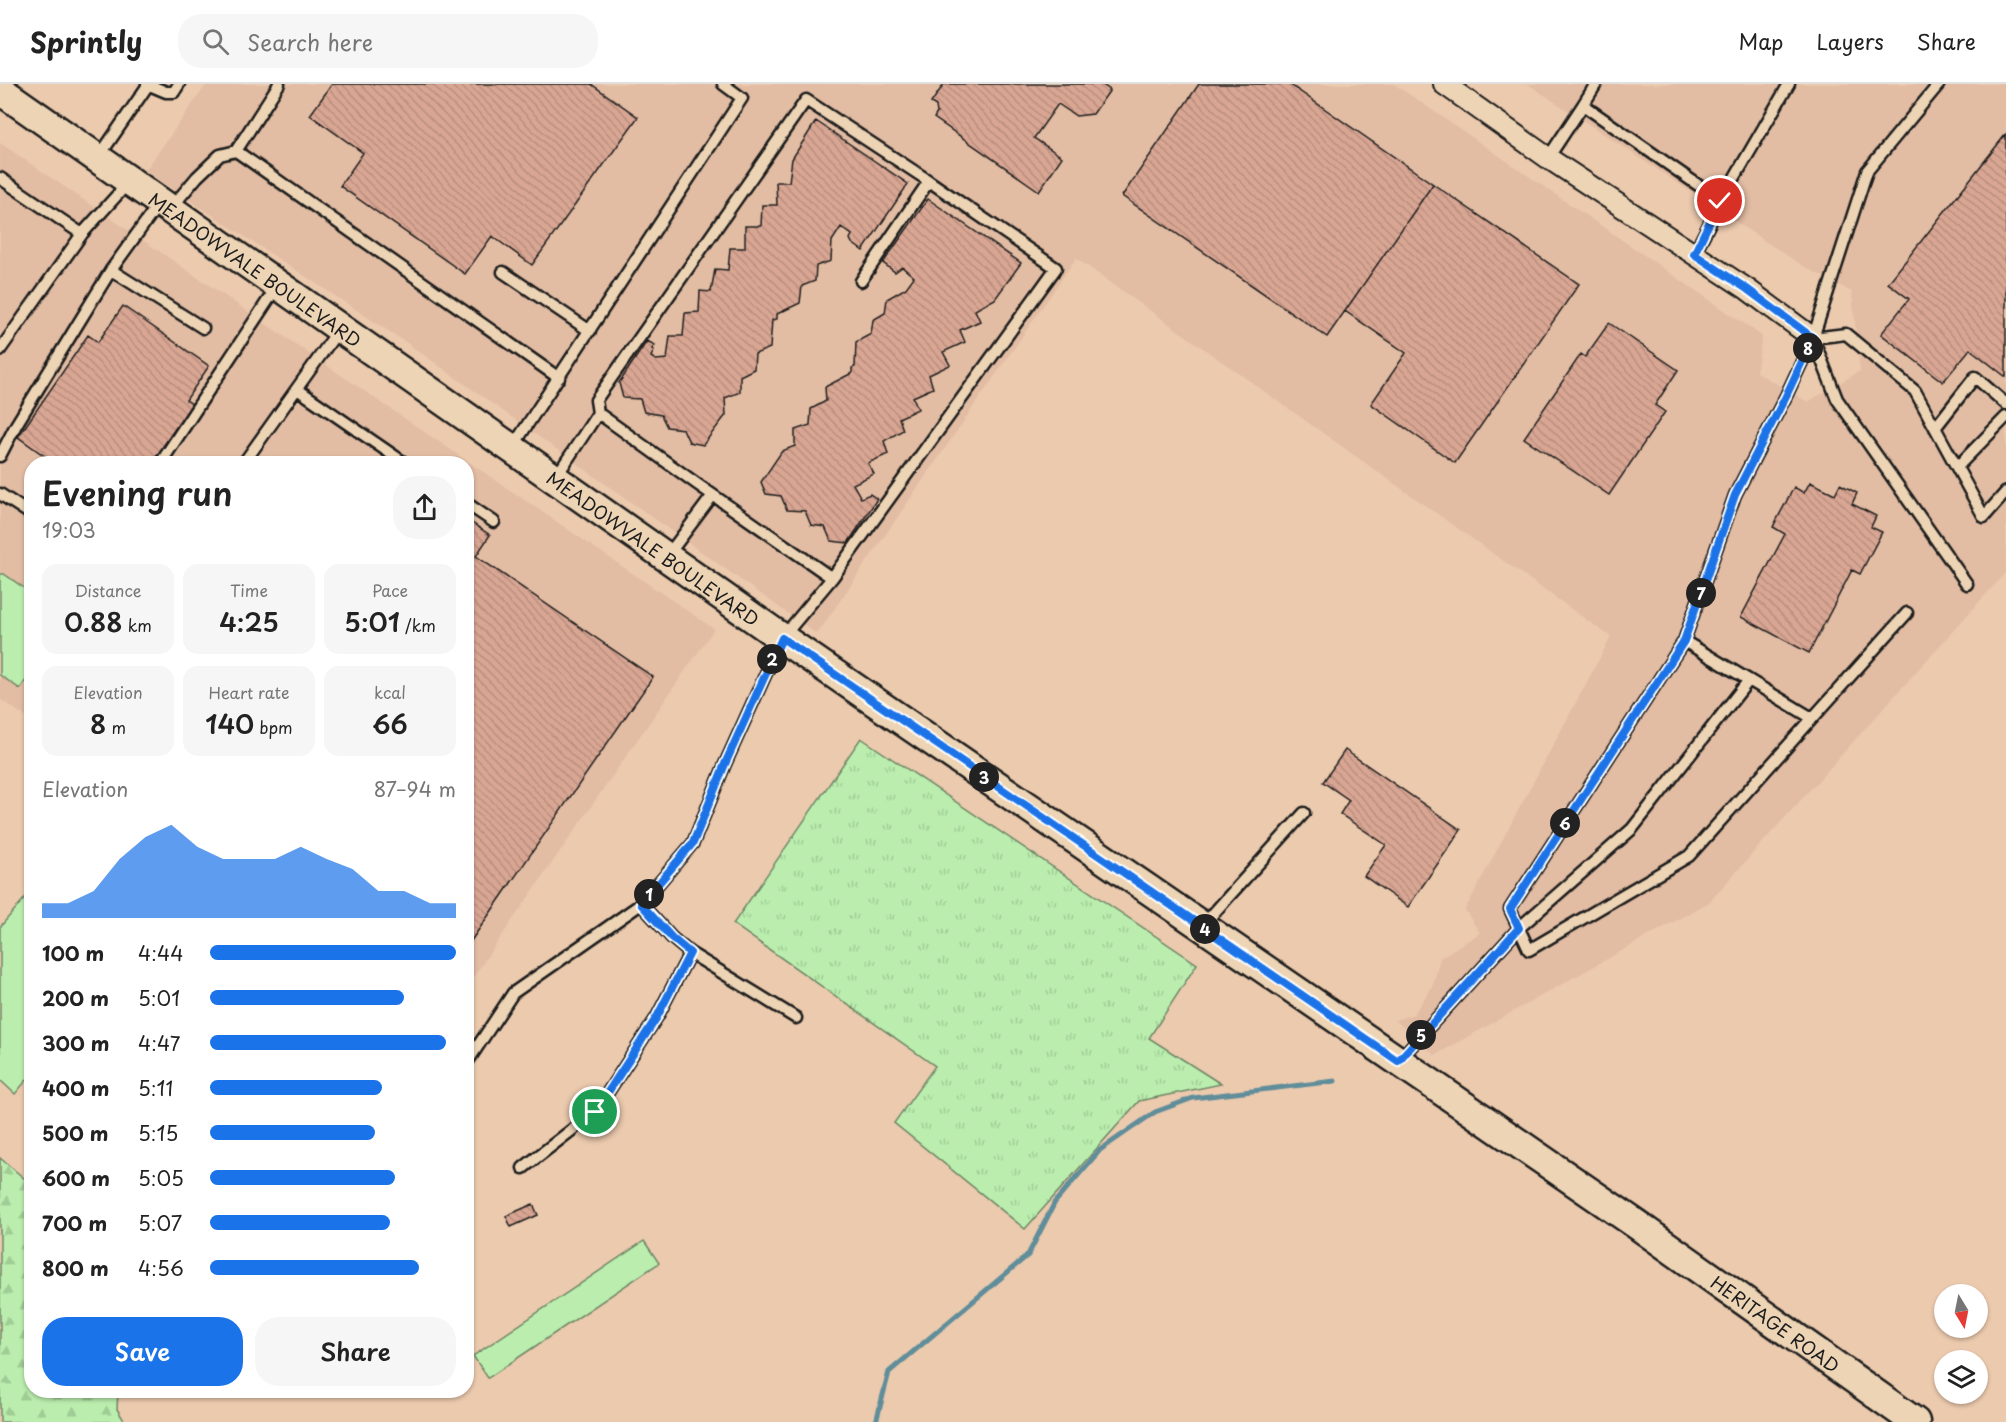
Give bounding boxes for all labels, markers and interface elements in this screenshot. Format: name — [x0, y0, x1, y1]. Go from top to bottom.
search box — [178, 14, 598, 68]
text: Sprintly — [30, 20, 142, 63]
icon: search — [199, 25, 232, 58]
text: Search here — [247, 25, 373, 58]
text: Map — [1739, 25, 1783, 57]
text: Layers — [1816, 25, 1884, 57]
text: Share — [1917, 25, 1976, 57]
pin — [1694, 175, 1745, 226]
icon: check — [1703, 184, 1736, 217]
street label: MEADOWVALE BOULEVARD — [144, 185, 367, 353]
pin: 8 — [1793, 333, 1823, 363]
text: 8 — [1803, 336, 1813, 360]
street label: MEADOWVALE BOULEVARD — [542, 464, 765, 632]
text: Evening run — [42, 467, 233, 517]
button: share — [393, 476, 456, 539]
text: 19:03 — [42, 515, 96, 545]
text: Distance — [74, 578, 142, 602]
text: Time — [230, 578, 268, 602]
text: Pace — [372, 578, 408, 602]
pin: 7 — [1686, 578, 1716, 608]
text: 7 — [1696, 581, 1706, 605]
text: 0.88 — [64, 602, 123, 641]
text: 4:25 — [219, 602, 279, 641]
text: 5:01 — [344, 602, 400, 641]
text: km — [123, 613, 152, 637]
text: /km — [400, 613, 436, 637]
pin: 2 — [757, 644, 787, 674]
text: 2 — [766, 647, 778, 671]
text: Elevation — [73, 680, 143, 704]
text: Heart rate — [209, 680, 289, 704]
text: kcal — [374, 680, 406, 704]
text: 8 — [90, 704, 106, 743]
text: 140 — [205, 704, 254, 743]
text: 66 — [372, 704, 408, 743]
text: m — [106, 715, 126, 739]
text: bpm — [254, 715, 293, 739]
pin: 3 — [969, 762, 999, 792]
text: 3 — [979, 765, 989, 789]
text: Elevation — [42, 774, 128, 804]
text: 87–94 m — [374, 774, 456, 804]
pin: 6 — [1550, 808, 1580, 838]
text: 6 — [1559, 811, 1571, 835]
pin: 1 — [634, 879, 664, 909]
text: 1 — [645, 882, 653, 906]
pin: 4 — [1190, 914, 1220, 944]
text: 4 — [1200, 917, 1210, 941]
text: 100 m — [42, 938, 104, 968]
text: 4:44 — [138, 938, 183, 968]
text: 200 m — [42, 983, 109, 1013]
text: 5:01 — [138, 983, 180, 1013]
pin: 5 — [1406, 1020, 1436, 1050]
text: 5 — [1416, 1023, 1426, 1047]
text: 300 m — [42, 1028, 110, 1058]
text: 4:47 — [138, 1028, 180, 1058]
text: 400 m — [42, 1073, 110, 1103]
text: 5:11 — [138, 1073, 173, 1103]
pin — [569, 1086, 620, 1137]
icon: arrive — [578, 1095, 611, 1128]
text: 500 m — [42, 1118, 109, 1148]
text: 5:15 — [138, 1118, 178, 1148]
text: 600 m — [42, 1163, 110, 1193]
text: 5:05 — [138, 1163, 184, 1193]
text: 700 m — [42, 1208, 107, 1238]
text: 5:07 — [138, 1208, 182, 1238]
text: 800 m — [42, 1253, 109, 1283]
text: 4:56 — [138, 1253, 184, 1283]
street label: HERITAGE ROAD — [1706, 1268, 1846, 1378]
north arrow — [1934, 1284, 1988, 1338]
map controls — [1934, 1284, 1988, 1404]
button: Save — [42, 1317, 243, 1386]
button: Share — [255, 1317, 456, 1386]
button: layers — [1934, 1350, 1988, 1404]

